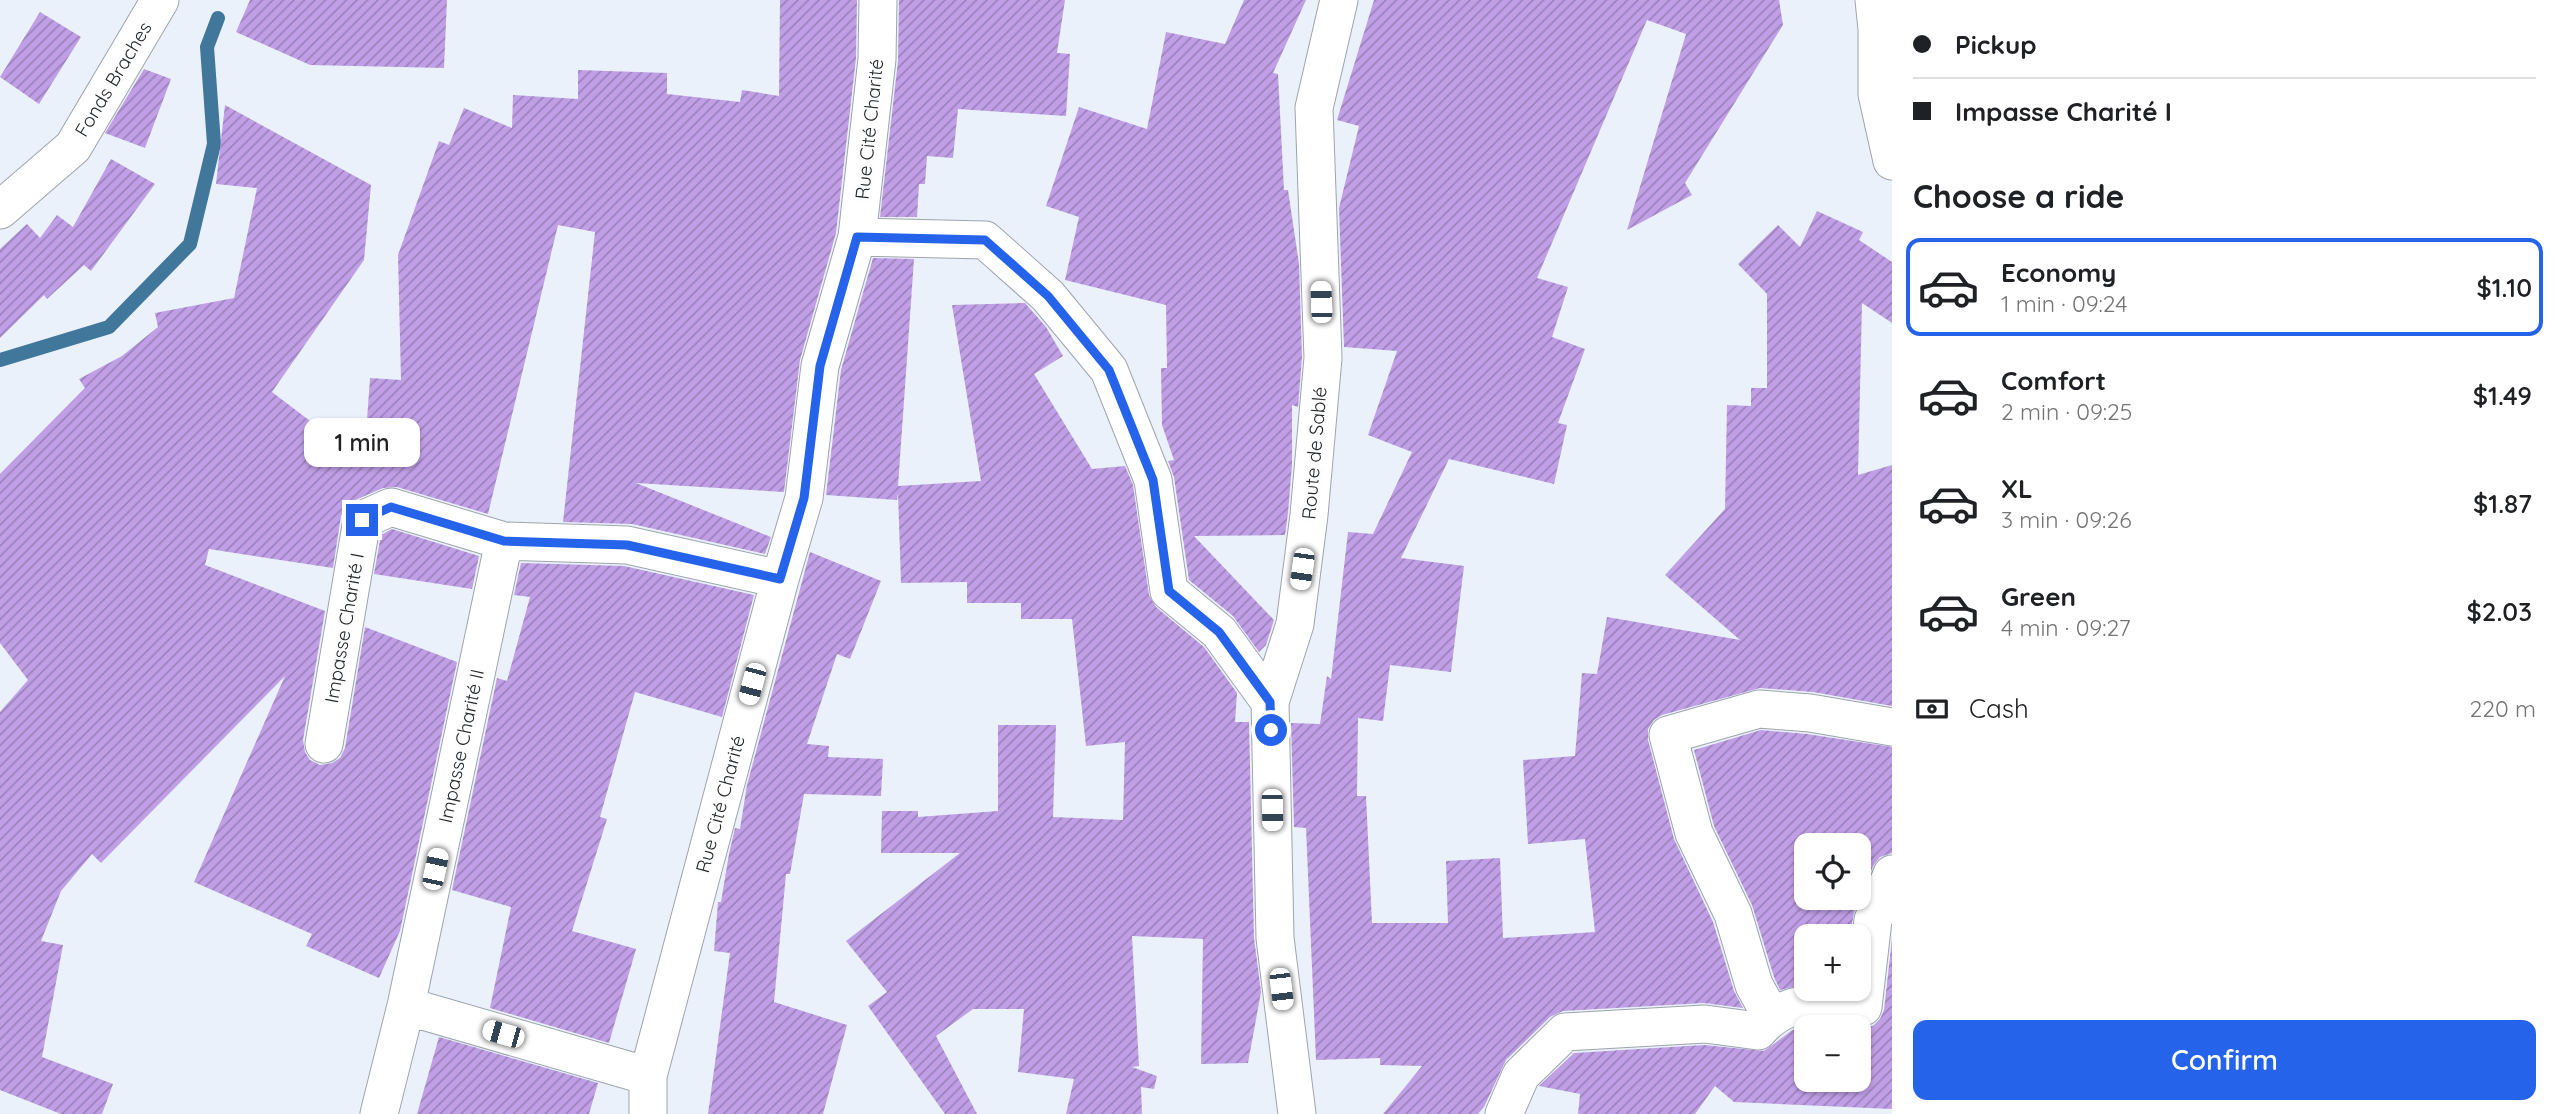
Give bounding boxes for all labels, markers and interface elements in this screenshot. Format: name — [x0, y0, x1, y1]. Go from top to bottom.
street label: Fonds Braches — [69, 17, 157, 141]
text: Pickup — [1955, 28, 2037, 61]
street label: Rue Cité Charité — [850, 58, 888, 200]
text: Impasse Charité I — [1955, 95, 2172, 128]
text: Choose a ride — [1913, 176, 2125, 216]
icon: car — [1917, 256, 1980, 319]
text: Economy — [2001, 256, 2116, 289]
text: $1.10 — [2476, 271, 2532, 304]
car — [1310, 281, 1333, 323]
text: 1 min · 09:24 — [2001, 289, 2127, 318]
icon: car — [1917, 364, 1980, 427]
text: Comfort — [2001, 364, 2106, 397]
text: $1.49 — [2473, 379, 2532, 412]
street label: Route de Sablé — [1296, 386, 1332, 520]
text: 2 min · 09:25 — [2001, 397, 2132, 426]
callout: 1 min — [304, 419, 420, 468]
text: 1 min — [334, 428, 390, 457]
icon: car — [1917, 472, 1980, 535]
text: XL — [2001, 472, 2033, 505]
text: $1.87 — [2473, 487, 2532, 520]
route end — [346, 504, 378, 536]
text: 3 min · 09:26 — [2001, 505, 2132, 534]
car — [1289, 547, 1316, 591]
street label: Impasse Charité I — [319, 551, 369, 705]
icon: car — [1917, 580, 1980, 643]
text: Green — [2001, 580, 2076, 613]
text: $2.03 — [2467, 595, 2532, 628]
text: 4 min · 09:27 — [2001, 613, 2131, 642]
car — [737, 661, 768, 707]
street label: Impasse Charité II — [433, 667, 489, 825]
icon: cash — [1913, 690, 1951, 728]
text: Cash — [1969, 692, 2029, 725]
text: 220 m — [2470, 694, 2536, 723]
route start — [1255, 714, 1287, 746]
street label: Rue Cité Charité — [690, 733, 750, 875]
car — [1262, 789, 1283, 831]
map controls — [1794, 833, 1871, 1092]
button: locate — [1794, 833, 1871, 910]
car — [421, 846, 450, 892]
button: + — [1794, 924, 1871, 1001]
car — [1269, 967, 1294, 1011]
button: − — [1794, 1015, 1871, 1092]
car — [480, 1018, 527, 1050]
button: Confirm — [1913, 1020, 2536, 1100]

